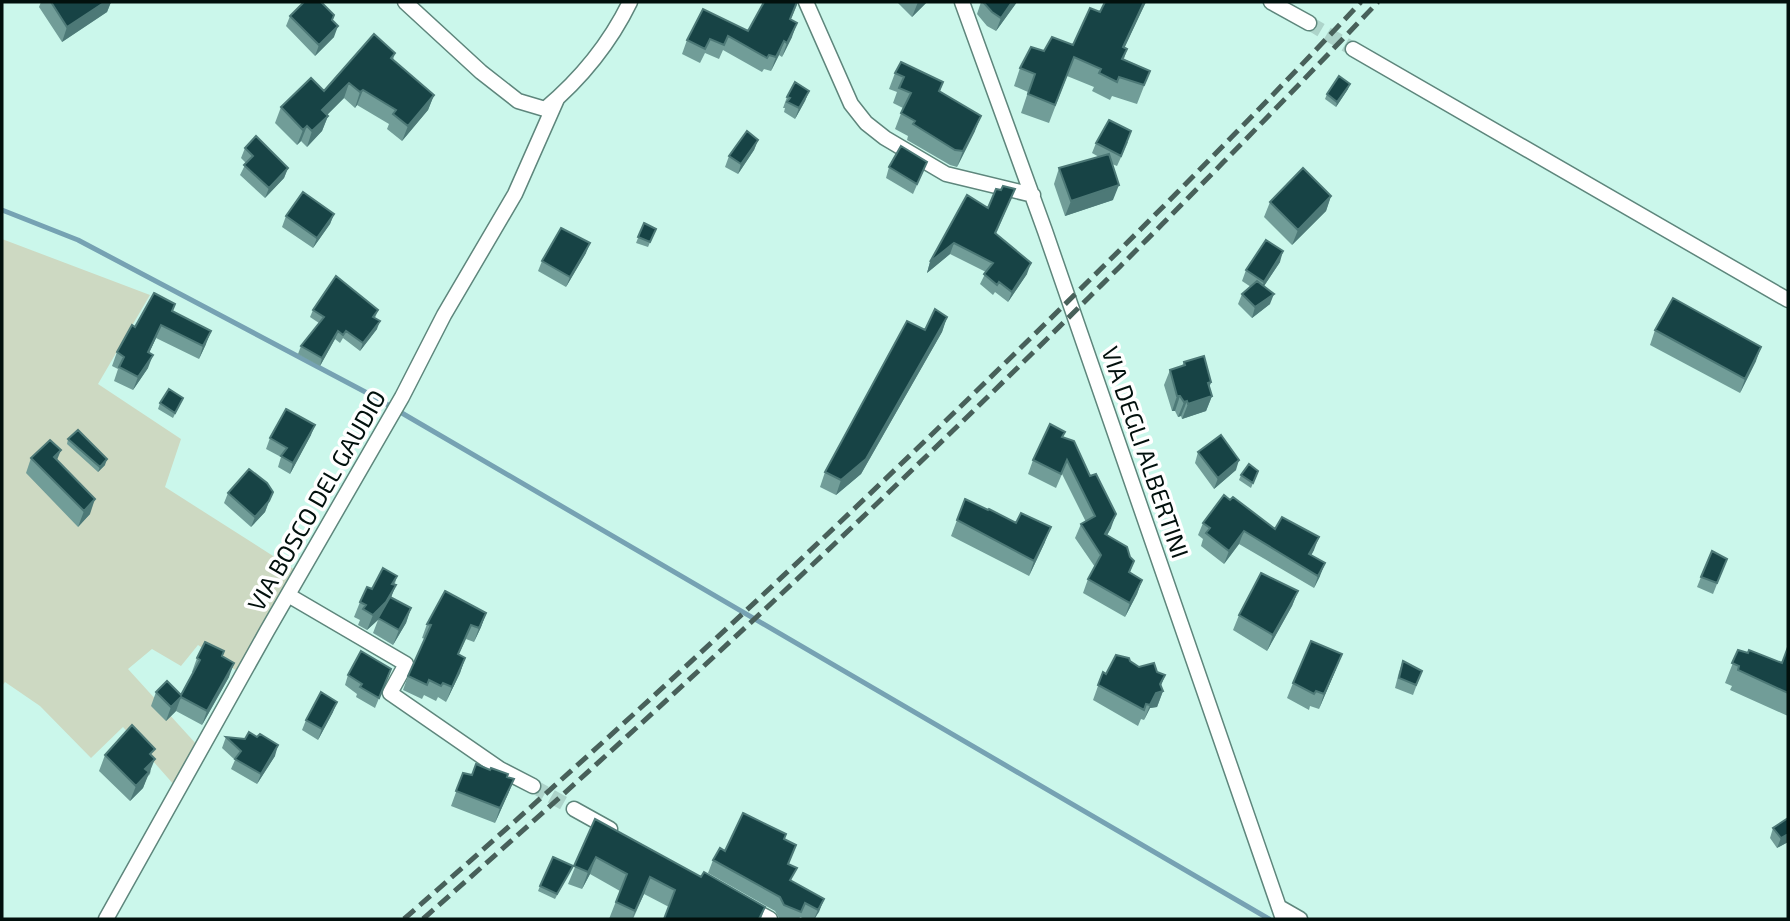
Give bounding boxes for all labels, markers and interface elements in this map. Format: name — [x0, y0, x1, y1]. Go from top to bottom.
street label: VIA DEGLI ALBERTINI — [1096, 342, 1196, 562]
street label: VIA BOSCO DEL GAUDIO — [241, 384, 391, 616]

